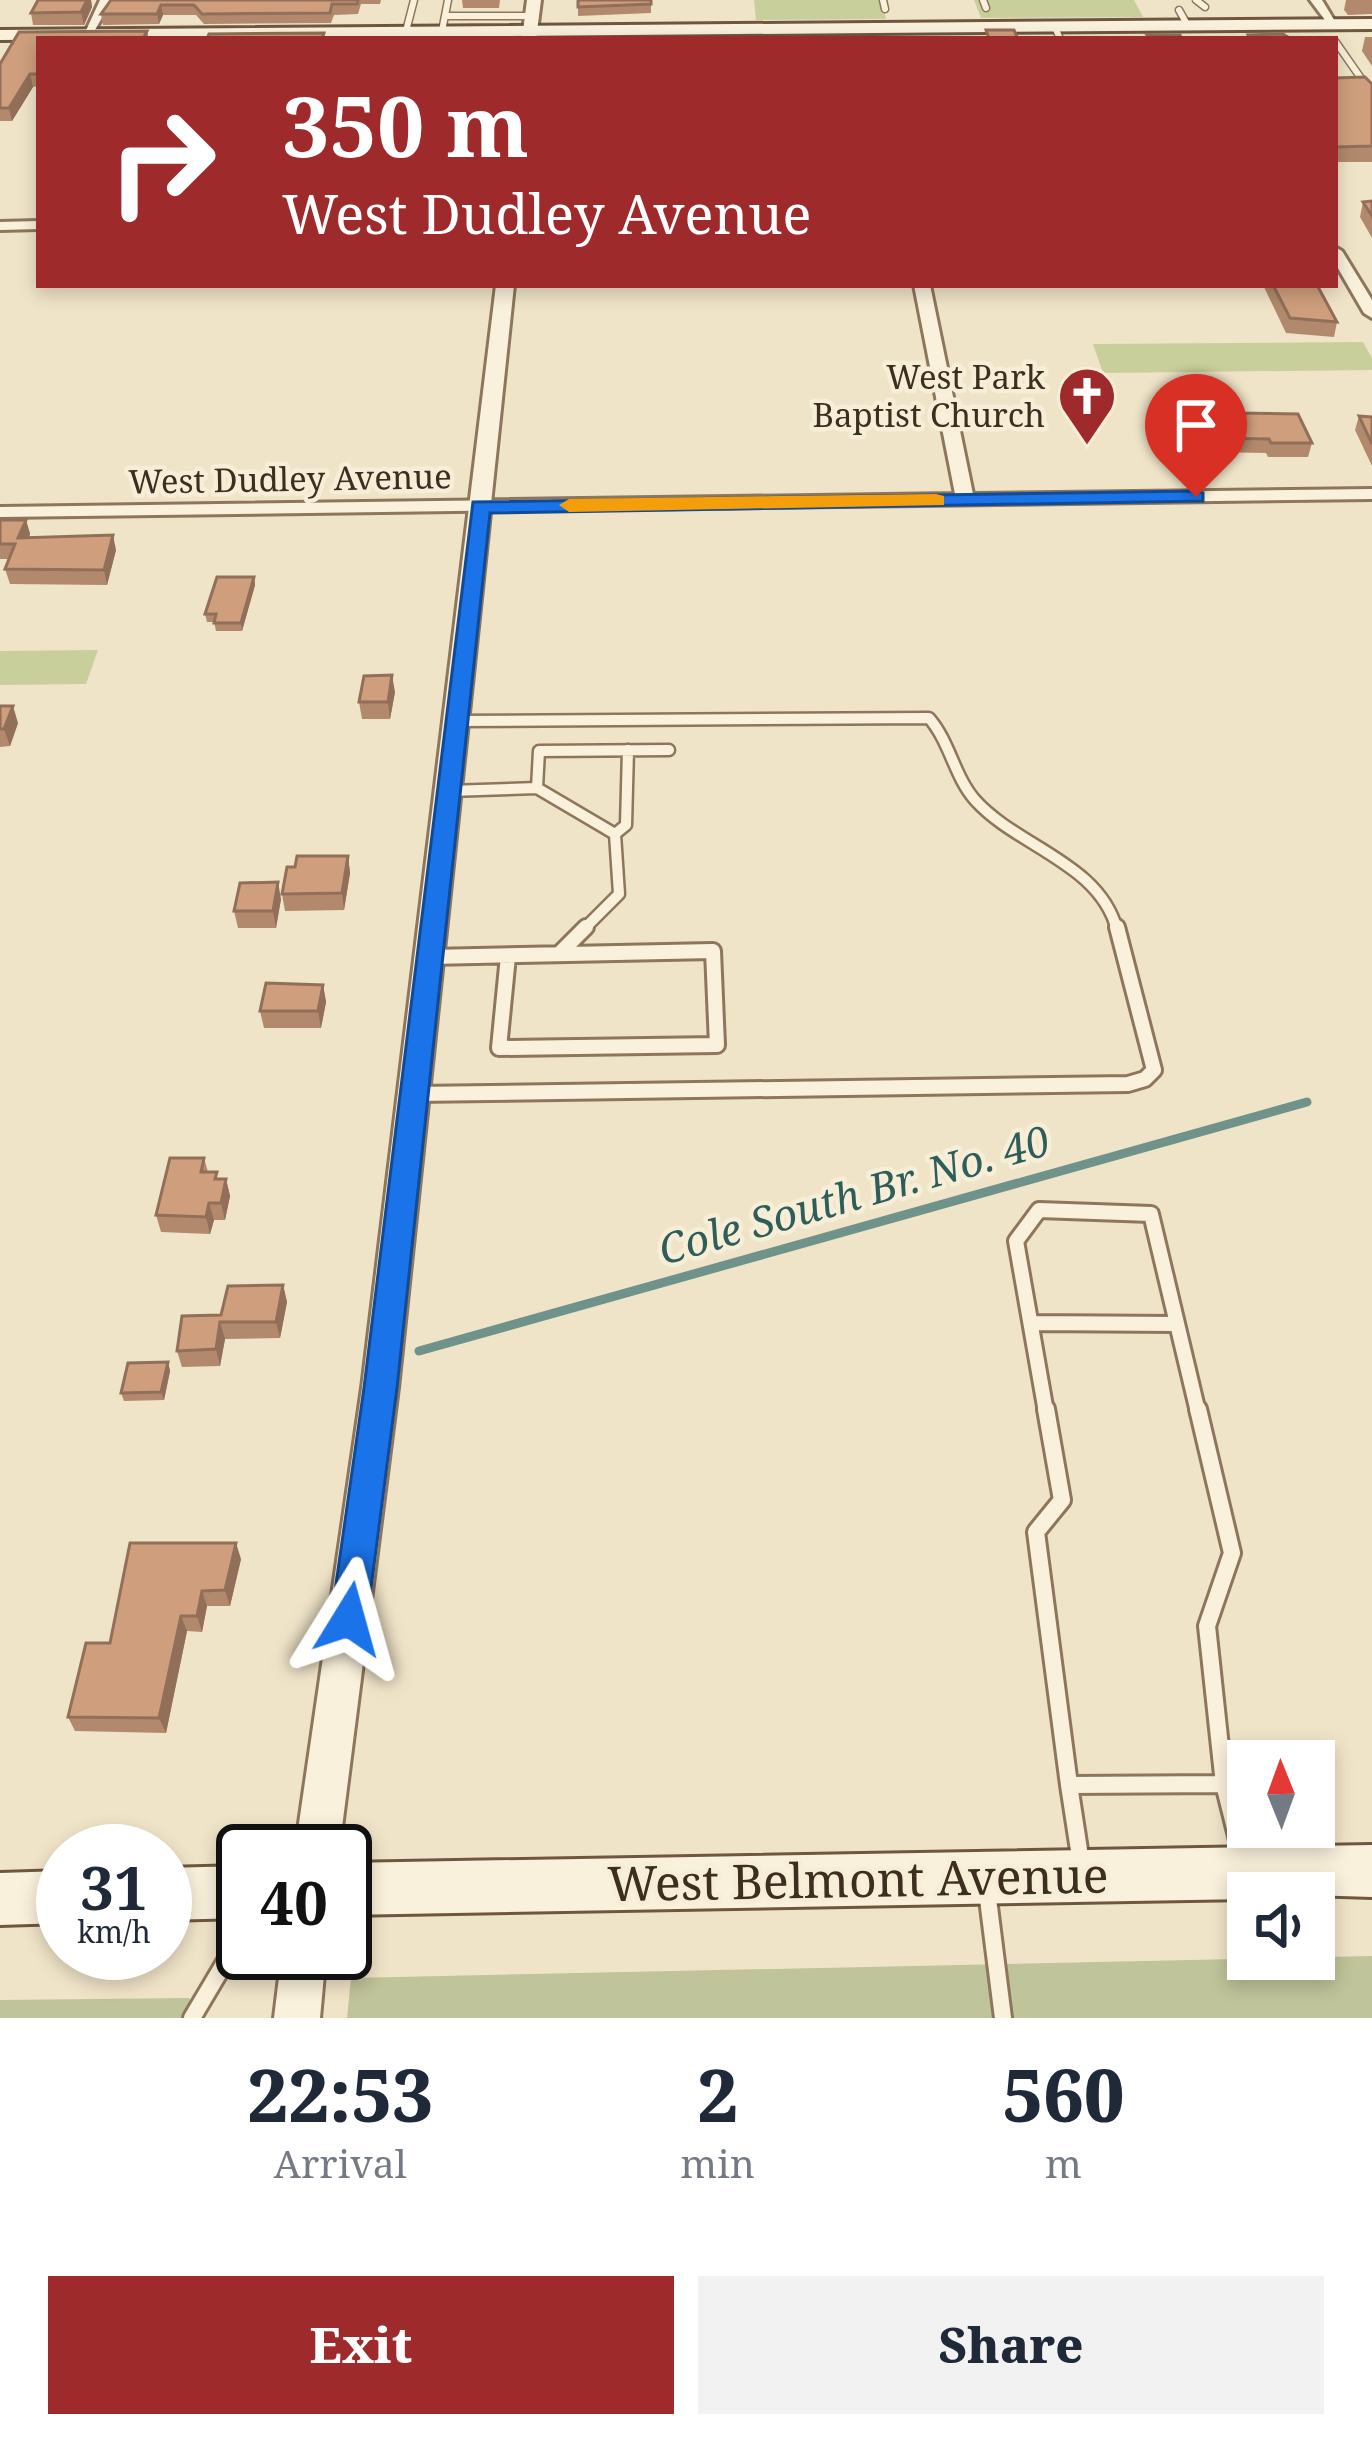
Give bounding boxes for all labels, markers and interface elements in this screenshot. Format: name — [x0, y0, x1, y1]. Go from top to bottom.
text: 350 m — [282, 67, 529, 182]
icon: right — [84, 84, 240, 240]
text: West Dudley Avenue — [282, 176, 811, 250]
place label: West Park Baptist Church — [812, 354, 1046, 437]
church icon: West Park Baptist Church — [1056, 365, 1118, 447]
pin — [1145, 374, 1247, 497]
icon: arrive — [1163, 392, 1229, 458]
street label: West Dudley Avenue — [128, 453, 452, 504]
water label: Cole South Br. No. 40 — [651, 1110, 1056, 1277]
position arrow — [286, 1556, 412, 1682]
north arrow — [1227, 1740, 1335, 1848]
map controls — [1227, 1740, 1335, 1980]
speed limit sign: 40 — [216, 1824, 372, 1980]
street label: West Belmont Avenue — [607, 1842, 1109, 1915]
text: 31 — [80, 1846, 148, 1928]
button: sound — [1227, 1872, 1335, 1980]
text: km/h — [77, 1911, 151, 1952]
text: 22:53 — [247, 2045, 433, 2143]
text: 2 — [697, 2045, 738, 2143]
text: 560 — [1002, 2045, 1125, 2143]
text: Arrival — [274, 2136, 407, 2189]
text: min — [680, 2136, 755, 2189]
text: m — [1045, 2136, 1082, 2189]
button: Exit — [48, 2276, 674, 2414]
button: Share — [698, 2276, 1324, 2414]

